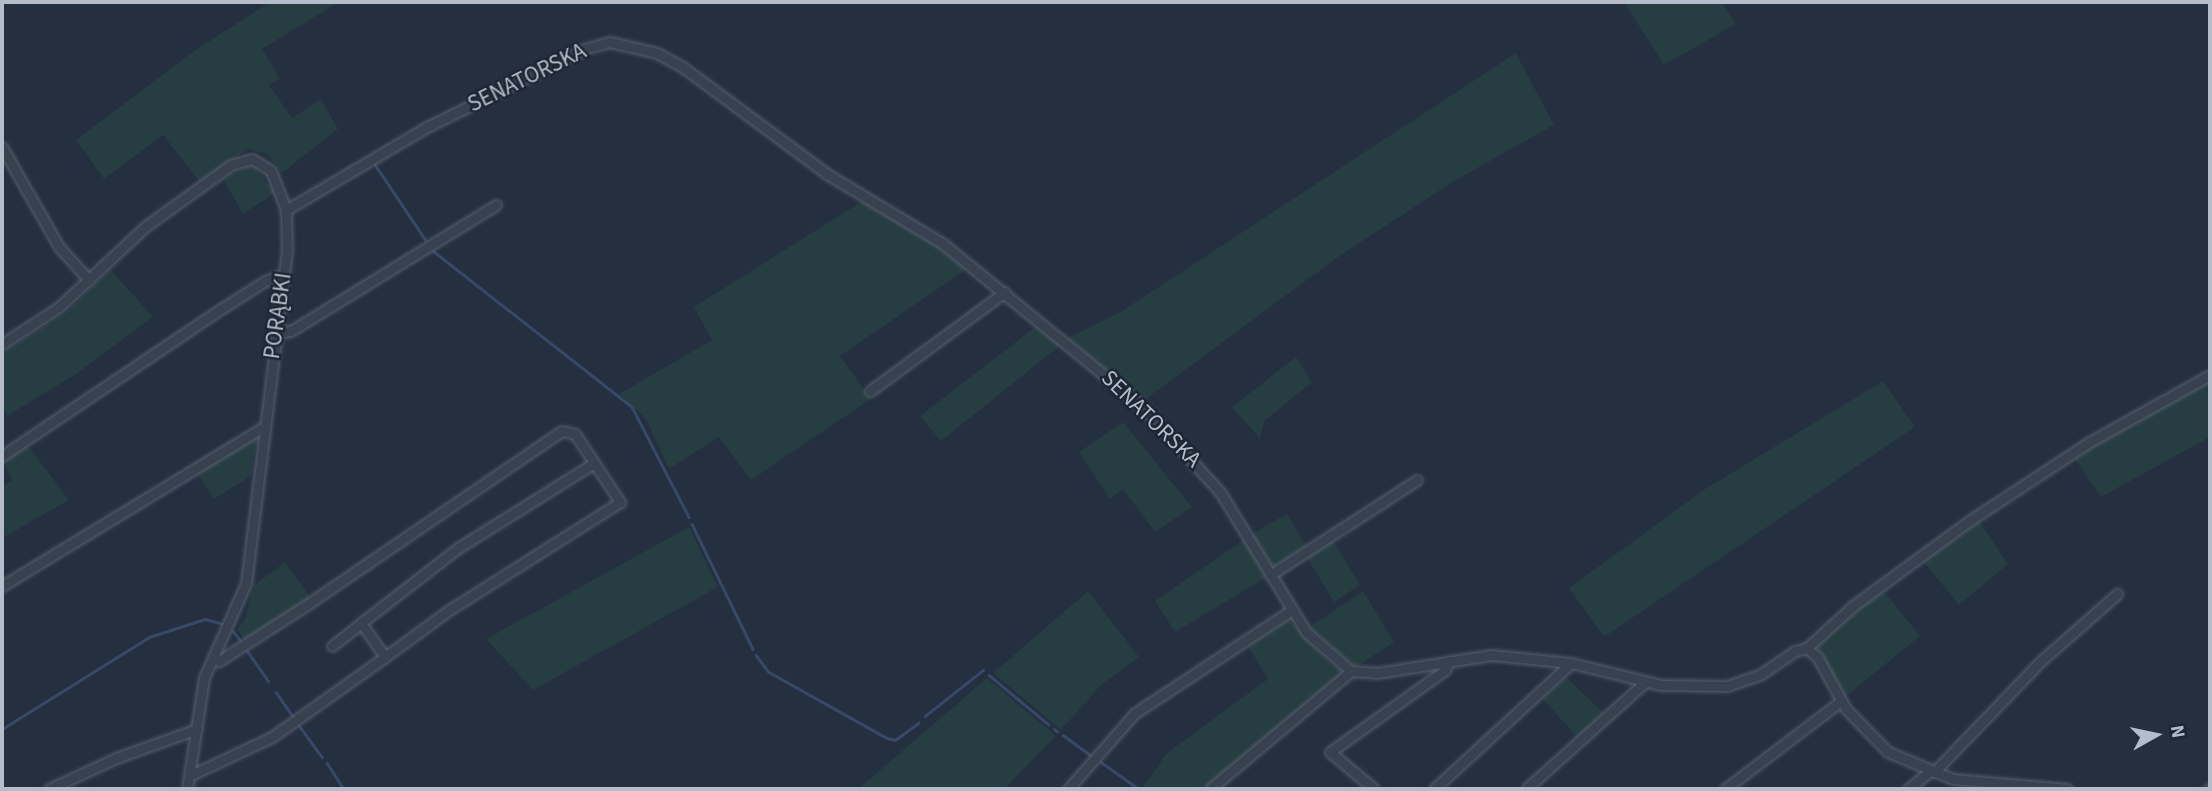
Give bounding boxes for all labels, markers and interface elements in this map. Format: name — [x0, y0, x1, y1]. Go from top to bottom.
street label: SENATORSKA — [463, 37, 591, 119]
street label: PORĄBKI — [258, 271, 298, 361]
street label: SENATORSKA — [1095, 365, 1207, 473]
north arrow — [2121, 700, 2191, 770]
text: N — [2163, 723, 2192, 740]

